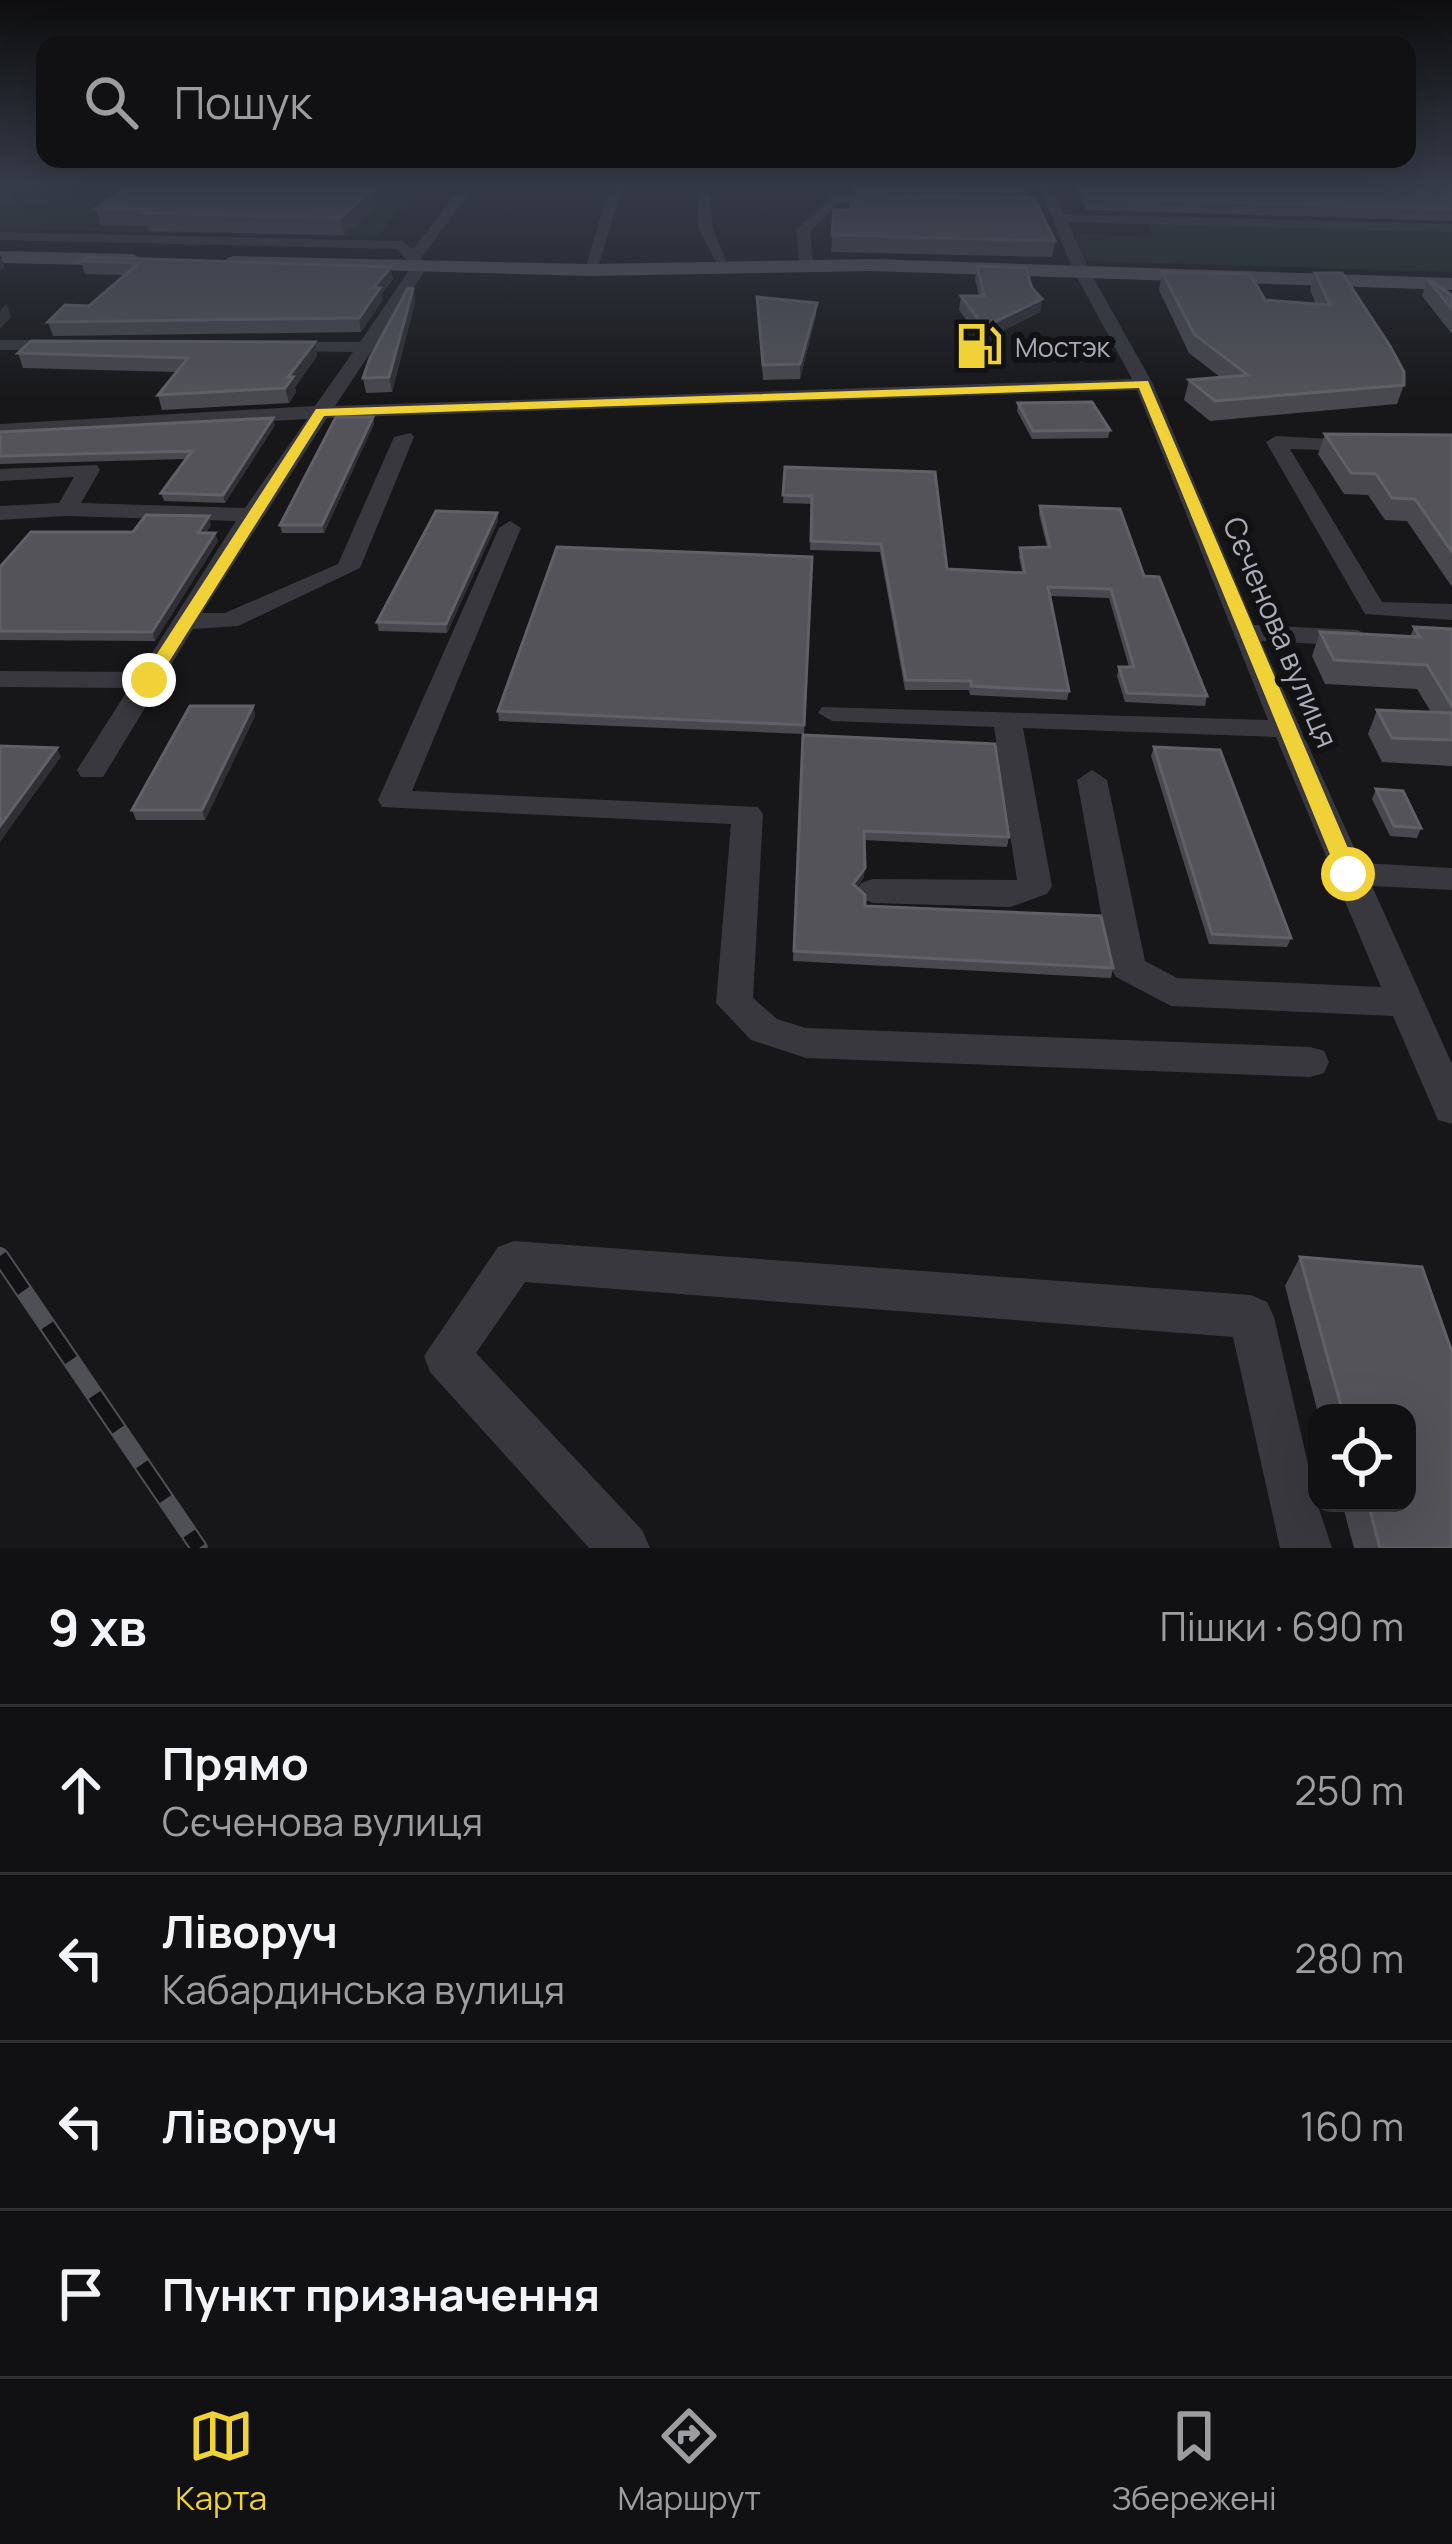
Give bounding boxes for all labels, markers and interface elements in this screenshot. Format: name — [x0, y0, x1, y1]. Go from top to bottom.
search box — [36, 36, 1416, 168]
icon: search — [78, 69, 144, 135]
text: Пошук — [174, 71, 312, 133]
fuel station icon: Мостэк — [954, 321, 1004, 371]
place label: Мостэк — [1015, 328, 1111, 365]
street label: Сєченова вулиця — [1214, 510, 1348, 754]
route end — [122, 653, 176, 707]
route start — [1321, 847, 1375, 901]
map controls — [1308, 1404, 1416, 1512]
button: locate — [1308, 1404, 1416, 1512]
text: 9 хв — [48, 1592, 147, 1661]
text: Пішки · 690 m — [1160, 1599, 1404, 1653]
text: Прямо — [162, 1732, 309, 1794]
icon: ahead — [48, 1757, 114, 1823]
text: 250 m — [1295, 1763, 1404, 1817]
text: Сєченова вулиця — [162, 1794, 483, 1848]
text: Ліворуч — [162, 1900, 338, 1962]
icon: left — [48, 1925, 114, 1991]
text: 280 m — [1294, 1931, 1404, 1985]
text: Кабардинська вулиця — [162, 1962, 565, 2016]
icon: left — [48, 2093, 114, 2159]
text: Ліворуч — [162, 2095, 338, 2157]
text: 160 m — [1300, 2099, 1404, 2153]
icon: arrive — [48, 2261, 114, 2327]
text: Пункт призначення — [162, 2263, 600, 2325]
tab: Карта — [175, 2403, 267, 2520]
tab: Маршрут — [617, 2403, 761, 2520]
tab: Збережені — [1112, 2403, 1277, 2520]

